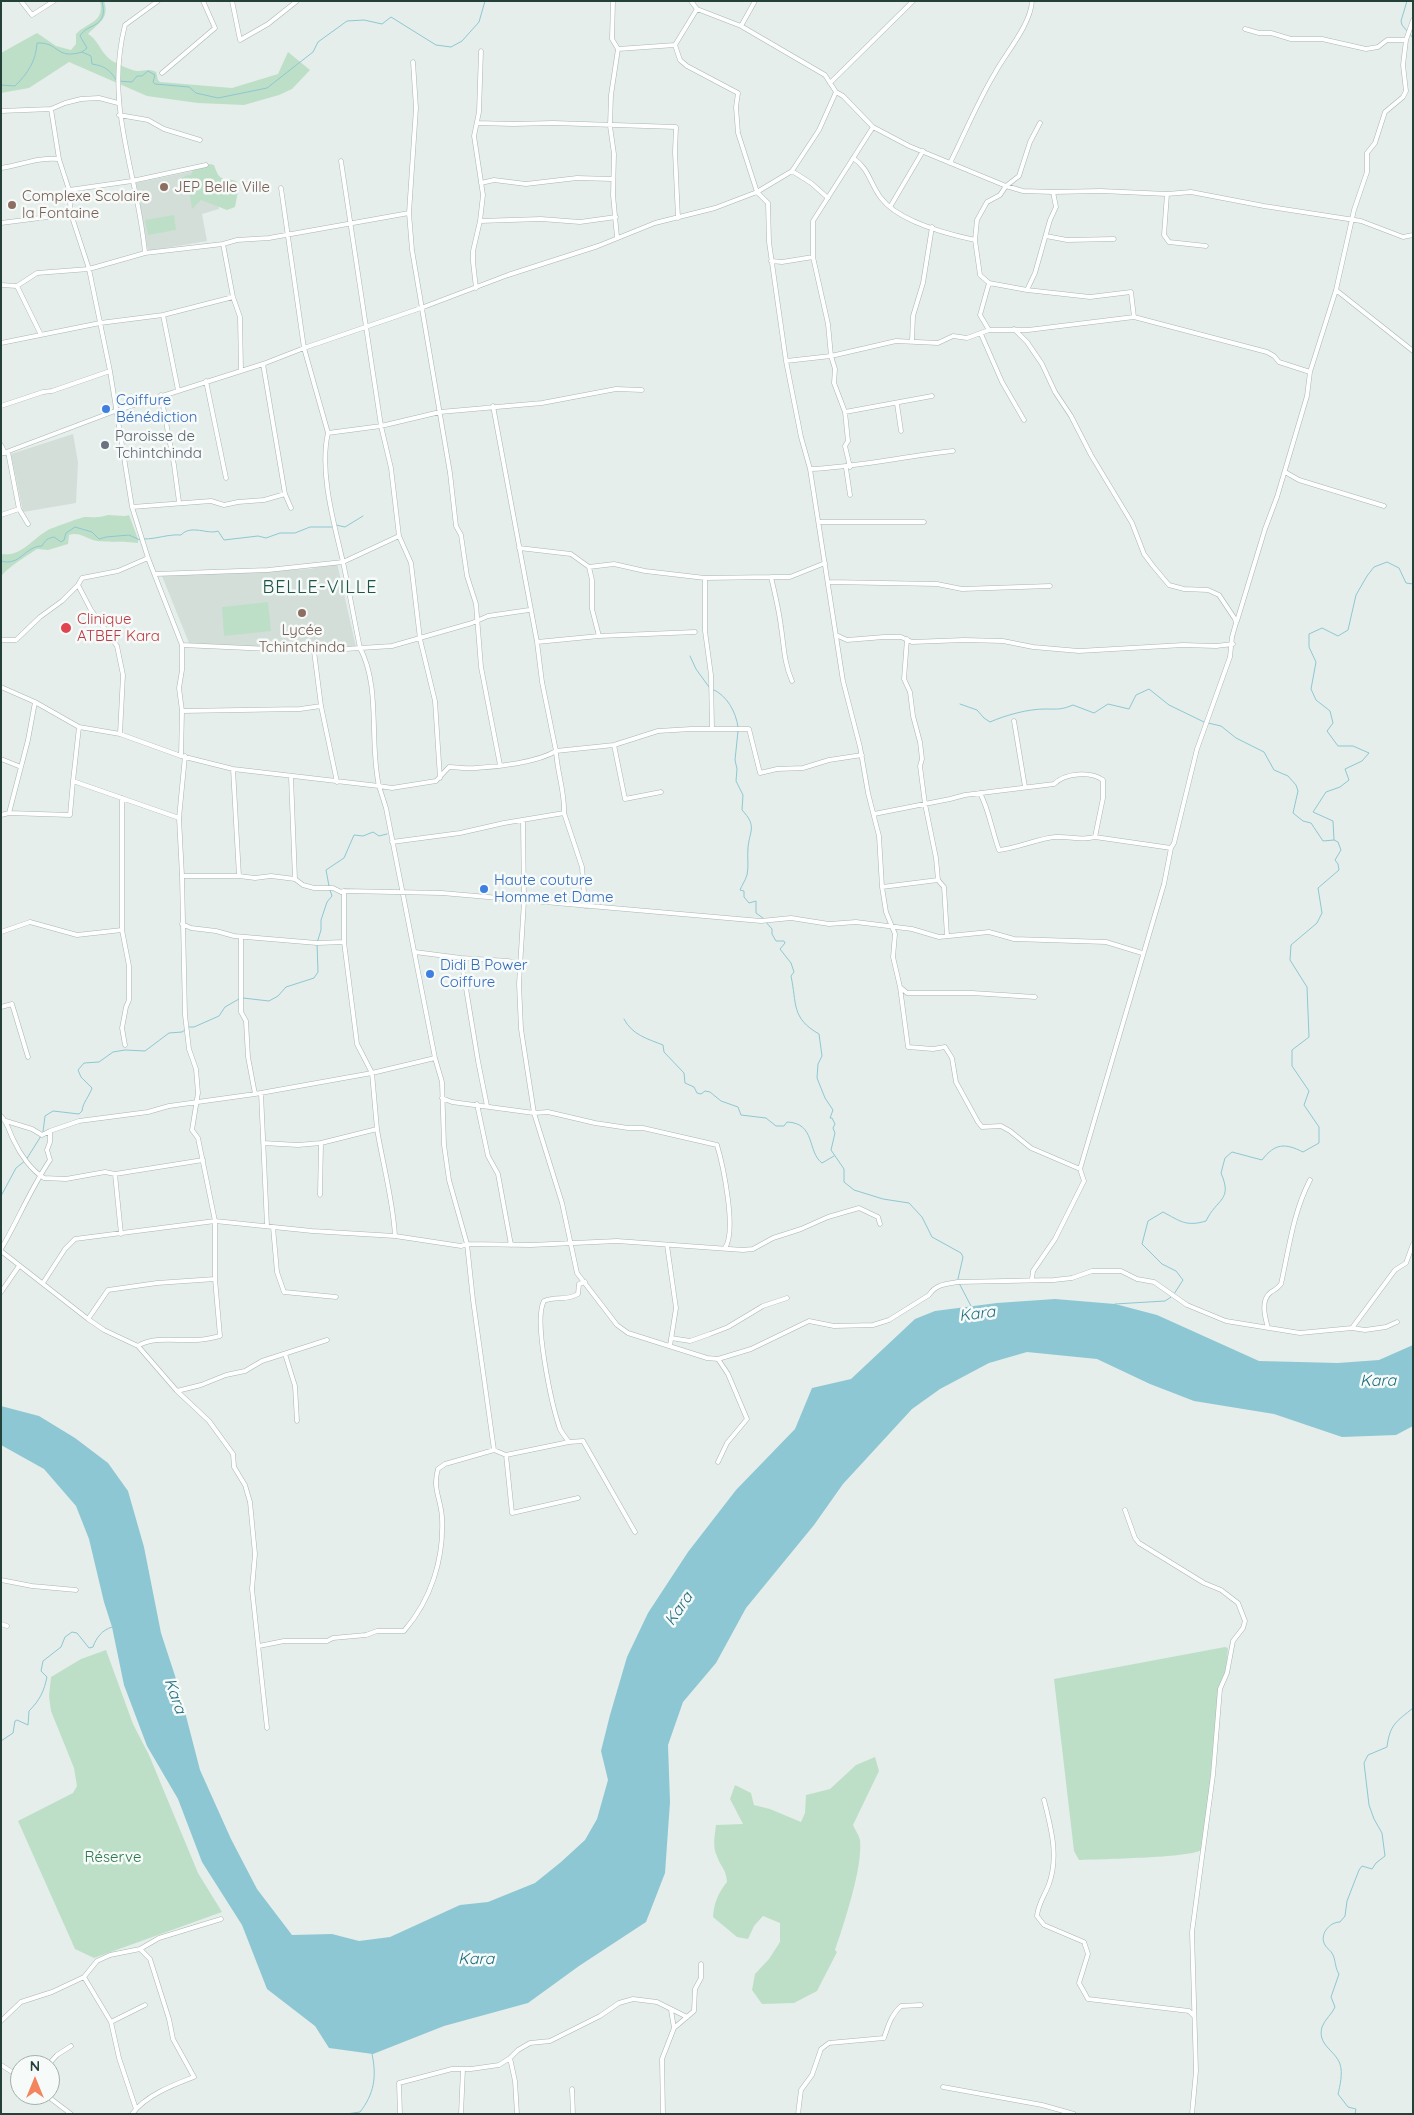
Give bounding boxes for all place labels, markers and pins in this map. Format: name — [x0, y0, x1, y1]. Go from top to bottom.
place label: JEP Belle Ville — [174, 178, 270, 196]
marker: JEP Belle Ville — [158, 181, 170, 193]
place label: Complexe Scolaire la Fontaine — [22, 187, 150, 222]
marker: Complexe Scolaire la Fontaine — [6, 199, 18, 211]
place label: Coiffure Bénédiction — [116, 391, 197, 426]
marker: Coiffure Bénédiction — [100, 403, 112, 415]
place label: Paroisse de Tchintchinda — [115, 427, 202, 462]
marker: Paroisse de Tchintchinda — [99, 439, 111, 451]
marker: Lycée Tchintchinda — [296, 607, 308, 619]
place label: Clinique ATBEF Kara — [77, 610, 160, 645]
marker: Clinique ATBEF Kara — [59, 621, 73, 635]
place label: Lycée Tchintchinda — [259, 621, 345, 656]
place label: Haute couture Homme et Dame — [494, 871, 613, 906]
marker: Haute couture Homme et Dame — [478, 883, 490, 895]
place label: Didi B Power Coiffure — [440, 956, 528, 991]
marker: Didi B Power Coiffure — [424, 968, 436, 980]

